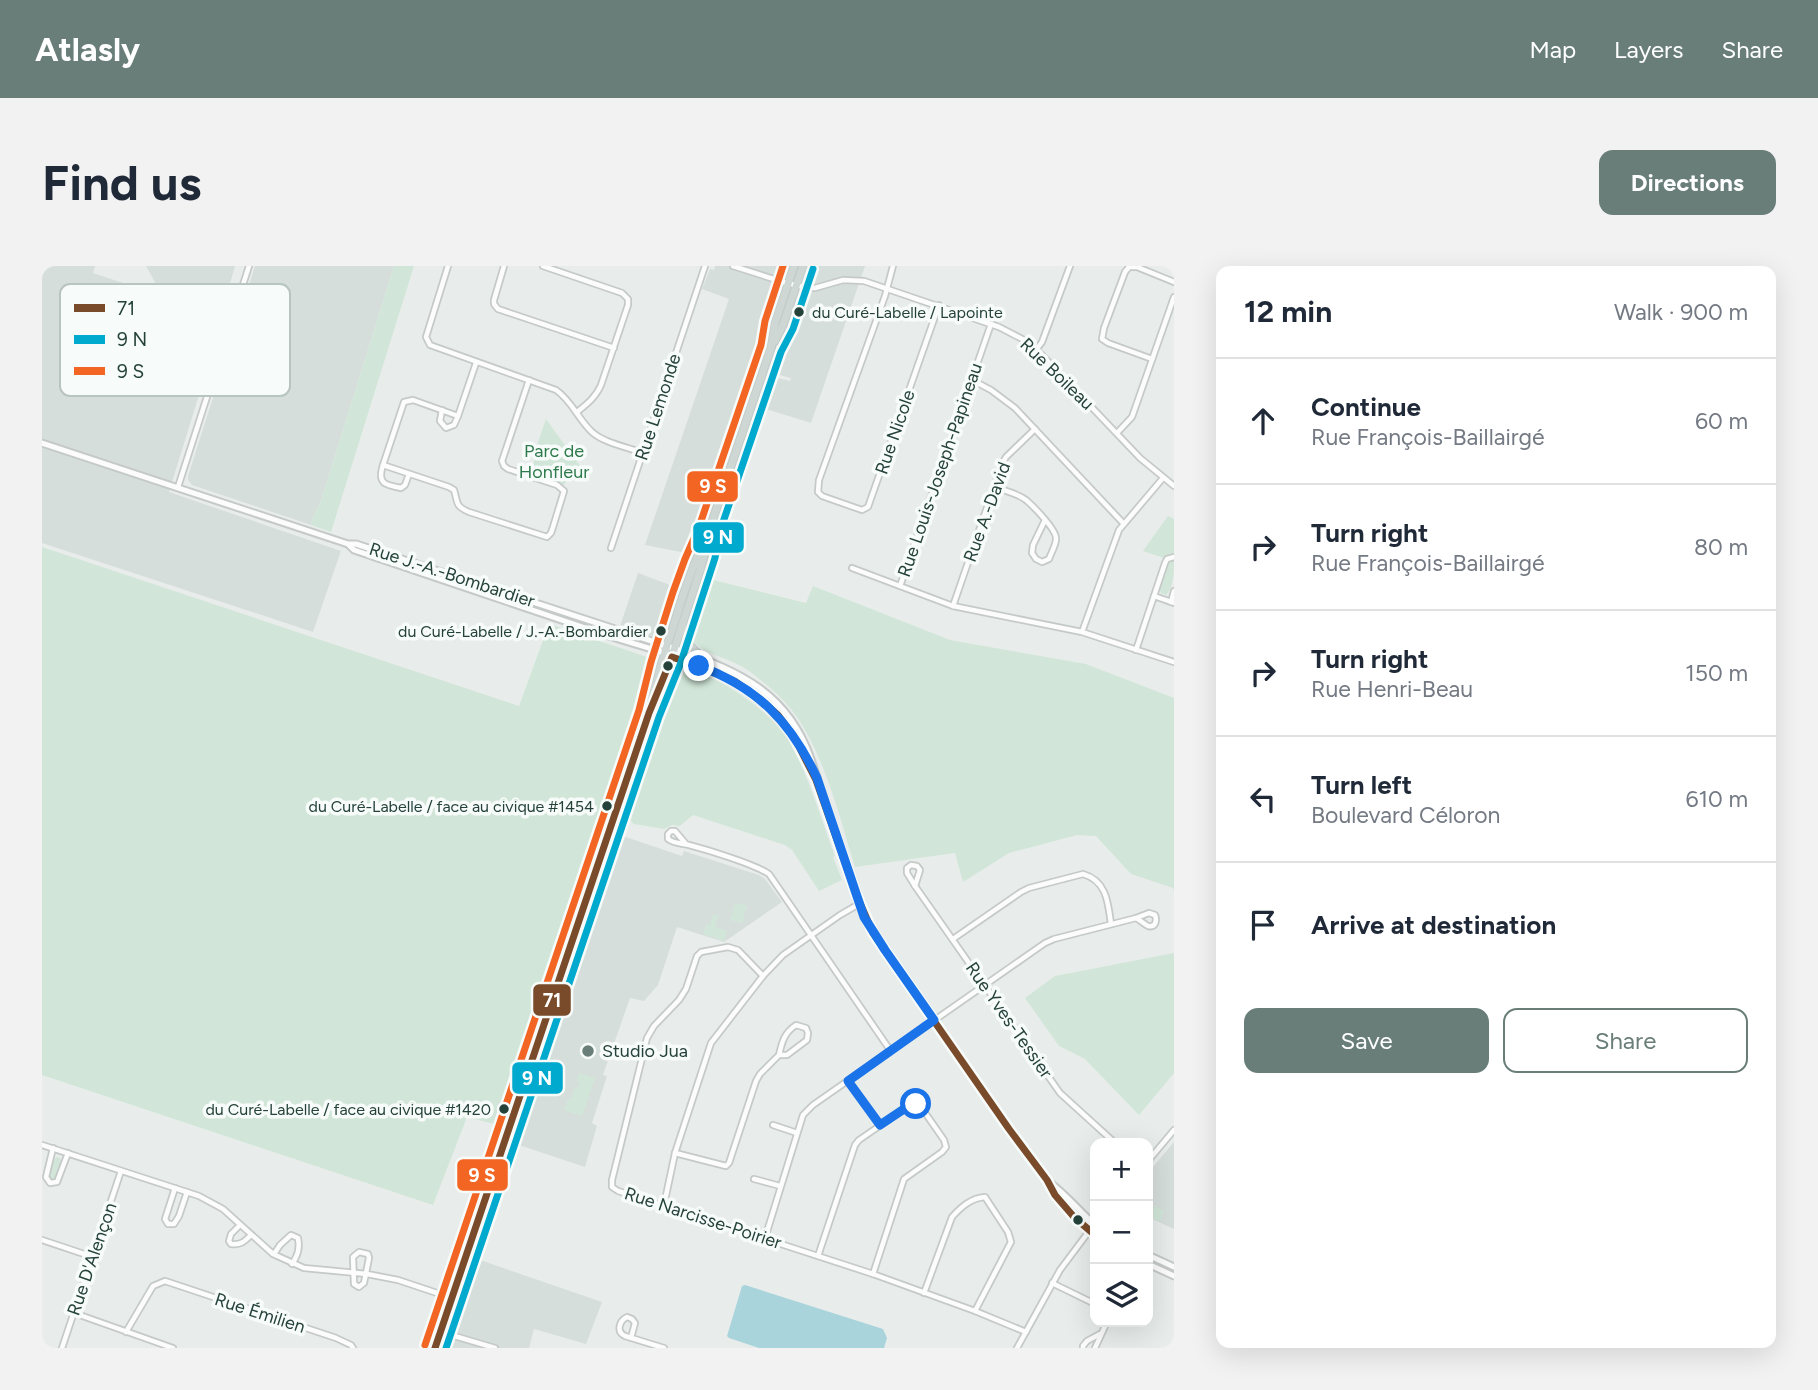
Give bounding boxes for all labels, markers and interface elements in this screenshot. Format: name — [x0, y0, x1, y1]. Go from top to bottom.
text: Atlasly — [35, 30, 140, 69]
text: Map — [1529, 35, 1576, 64]
text: Layers — [1614, 35, 1683, 64]
text: Share — [1721, 35, 1783, 64]
button: Directions — [1599, 150, 1776, 215]
text: Find us — [42, 153, 201, 212]
legend — [60, 284, 290, 396]
text: 12 min — [1244, 293, 1332, 330]
text: 71 — [117, 297, 135, 320]
text: Walk · 900 m — [1614, 298, 1748, 326]
place label: du Curé-Labelle / Lapointe — [812, 303, 1003, 322]
marker: du Curé-Labelle / Lapointe — [792, 305, 806, 319]
text: 9 N — [117, 328, 147, 351]
street label: Rue Boileau — [1015, 333, 1099, 415]
street label: Rue Lemonde — [630, 351, 686, 463]
text: 9 S — [117, 360, 144, 383]
street label: Rue Louis-Joseph-Papineau — [893, 360, 987, 580]
street label: Rue Nicole — [870, 387, 920, 477]
text: Continue — [1311, 391, 1421, 423]
icon: ahead — [1244, 402, 1282, 440]
text: 60 m — [1695, 407, 1748, 435]
text: Rue François-Baillairgé — [1311, 423, 1545, 451]
park label: Parc de Honfleur — [519, 440, 589, 483]
street label: Rue A.-David — [959, 459, 1015, 565]
line badge: 9 S — [686, 470, 739, 503]
text: 9 S — [699, 475, 727, 498]
text: Turn right — [1311, 517, 1428, 549]
line badge: 9 N — [692, 521, 745, 554]
text: 9 N — [703, 526, 733, 549]
icon: right — [1244, 528, 1282, 566]
text: 80 m — [1694, 533, 1748, 561]
street label: Rue J.-A.-Bombardier — [366, 538, 538, 612]
text: Rue François-Baillairgé — [1311, 549, 1545, 577]
place label: du Curé-Labelle / J.-A.-Bombardier — [398, 622, 649, 641]
marker: du Curé-Labelle / J.-A.-Bombardier — [654, 624, 668, 638]
text: Turn right — [1311, 643, 1428, 675]
route end — [683, 650, 714, 681]
icon: right — [1244, 654, 1282, 692]
unlabelled marker — [661, 659, 675, 673]
text: 150 m — [1685, 659, 1748, 687]
text: Rue Henri-Beau — [1311, 675, 1473, 703]
text: Turn left — [1311, 769, 1412, 801]
icon: left — [1244, 780, 1282, 818]
text: 610 m — [1685, 785, 1748, 813]
place label: du Curé-Labelle / face au civique #1454 — [309, 797, 594, 816]
marker: du Curé-Labelle / face au civique #1454 — [600, 799, 614, 813]
text: Boulevard Céloron — [1311, 801, 1500, 829]
icon: arrive — [1244, 906, 1282, 944]
text: Arrive at destination — [1311, 909, 1556, 941]
street label: Rue Yves-Tessier — [961, 958, 1057, 1082]
line badge: 71 — [532, 983, 572, 1017]
text: 71 — [543, 989, 561, 1012]
button: Save — [1244, 1008, 1489, 1073]
button: Share — [1503, 1008, 1748, 1073]
place label: Studio Jua — [602, 1040, 688, 1062]
marker: Studio Jua — [580, 1043, 596, 1059]
line badge: 9 N — [511, 1061, 564, 1095]
text: 9 N — [522, 1067, 552, 1090]
route start — [900, 1088, 931, 1119]
place label: du Curé-Labelle / face au civique #1420 — [205, 1100, 491, 1119]
marker: du Curé-Labelle / face au civique #1420 — [497, 1102, 511, 1116]
map controls — [1090, 1138, 1153, 1327]
button: + — [1090, 1138, 1153, 1201]
line badge: 9 S — [456, 1158, 509, 1192]
text: 9 S — [468, 1164, 496, 1187]
street label: Rue Narcisse-Poirier — [622, 1182, 784, 1254]
street label: Rue D'Alençon — [62, 1200, 122, 1318]
button: − — [1090, 1201, 1153, 1264]
unlabelled marker — [1071, 1213, 1085, 1227]
button: layers — [1090, 1264, 1153, 1327]
street label: Rue Émilien — [212, 1288, 308, 1338]

